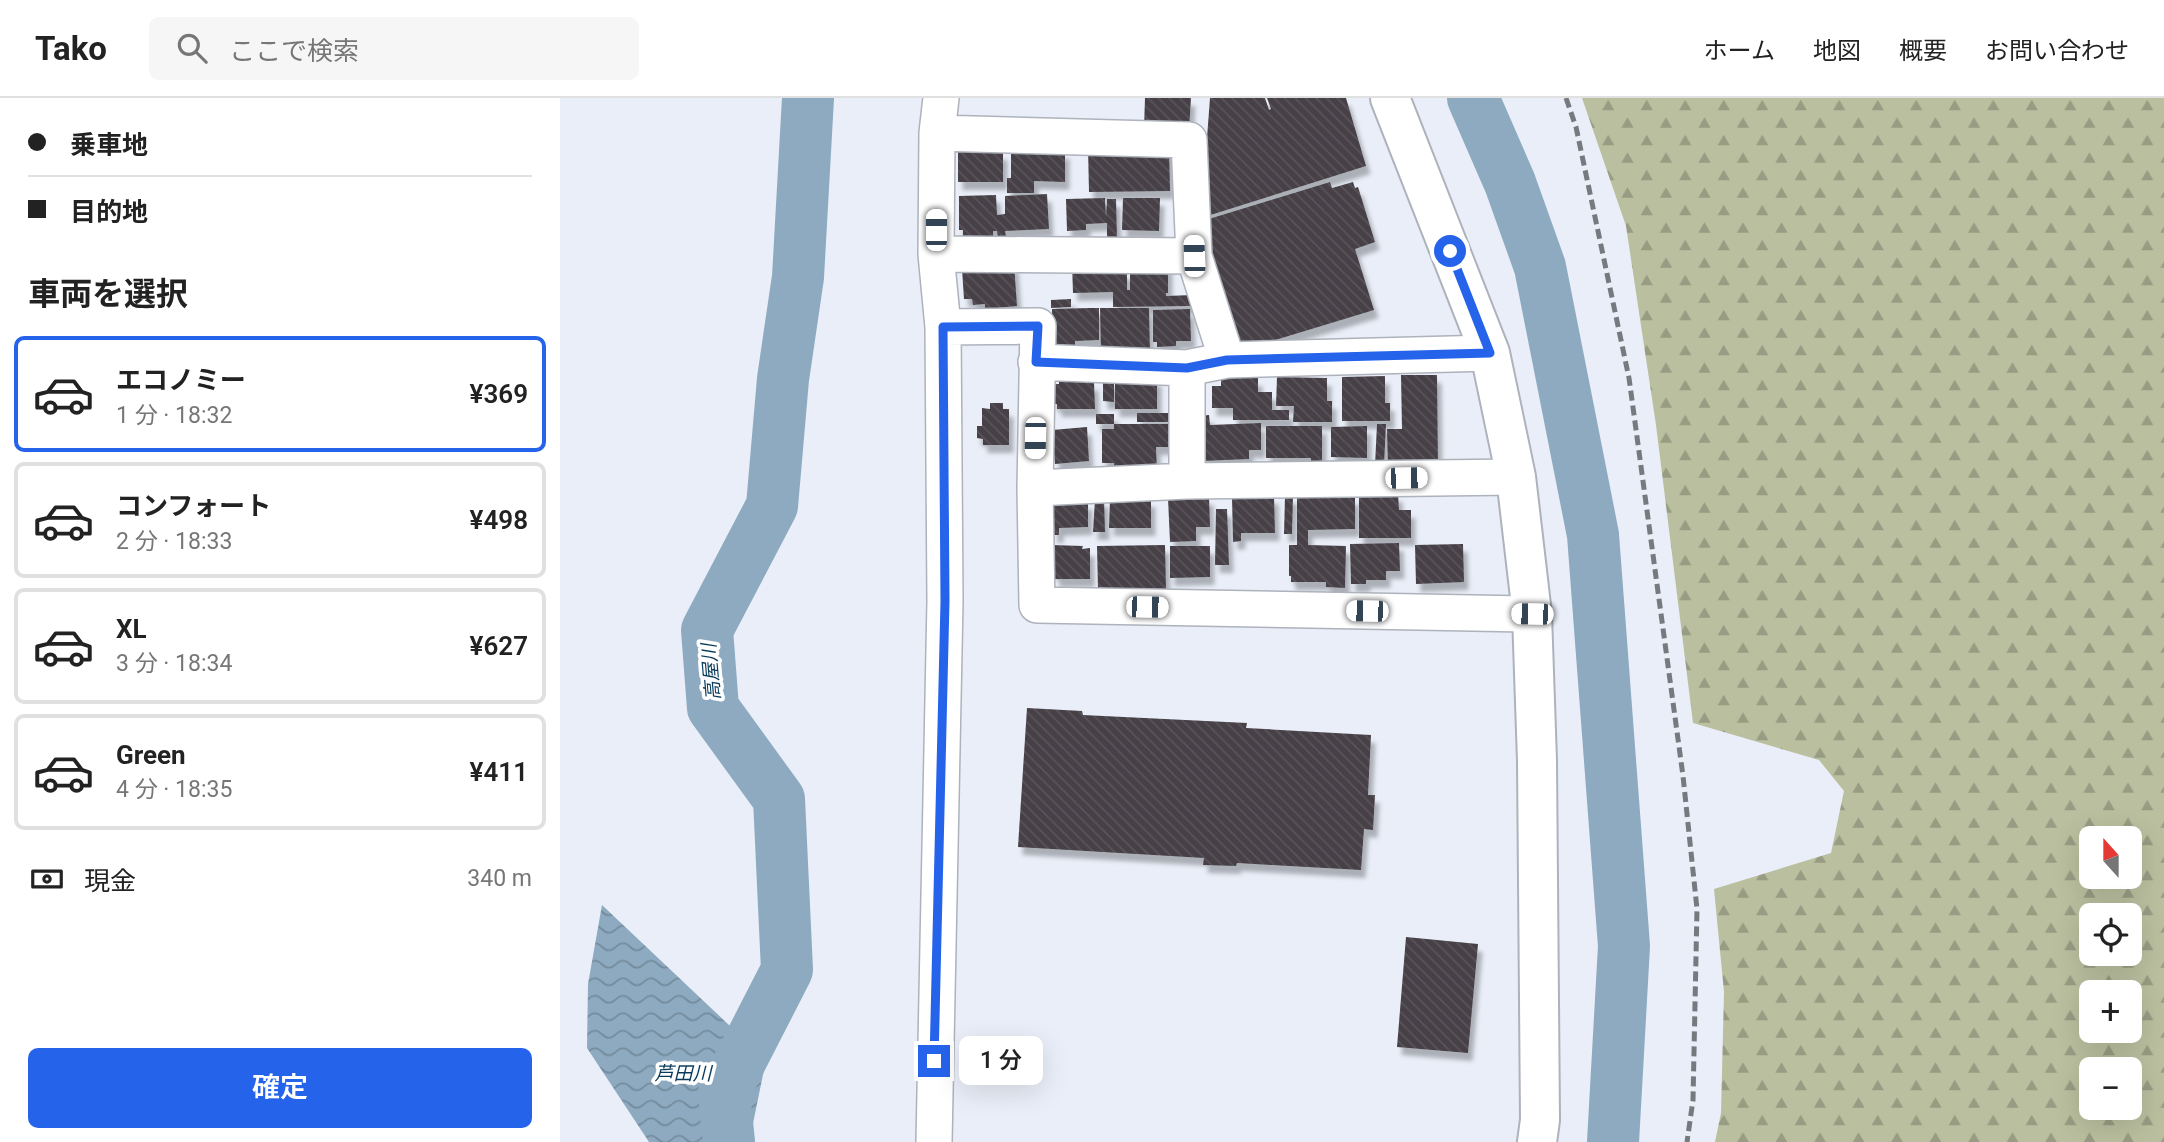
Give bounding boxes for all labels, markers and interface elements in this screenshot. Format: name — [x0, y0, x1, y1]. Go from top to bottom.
search box — [149, 17, 639, 80]
text: Tako — [35, 29, 107, 68]
icon: search — [173, 29, 211, 67]
text: ここで検索 — [229, 36, 359, 66]
text: ホーム — [1704, 37, 1775, 65]
text: 地図 — [1813, 37, 1861, 65]
text: 概要 — [1899, 37, 1947, 65]
text: お問い合わせ — [1985, 37, 2129, 65]
text: 乗車地 — [70, 130, 148, 160]
text: 目的地 — [70, 197, 148, 227]
car — [926, 209, 947, 251]
car — [1183, 235, 1206, 277]
route start — [1434, 235, 1466, 267]
text: 車両を選択 — [28, 275, 188, 313]
icon: car — [32, 363, 95, 426]
text: エコノミー — [116, 365, 246, 395]
text: ¥369 — [470, 379, 528, 409]
text: 1 分 · 18:32 — [116, 402, 232, 429]
car — [1025, 417, 1046, 459]
car — [1385, 467, 1428, 489]
icon: car — [32, 489, 95, 552]
text: コンフォート — [116, 491, 271, 521]
text: ¥498 — [470, 505, 528, 535]
text: 2 分 · 18:33 — [116, 528, 232, 555]
car — [1126, 596, 1169, 618]
car — [1346, 600, 1389, 622]
car — [1511, 603, 1554, 625]
text: XL — [116, 614, 147, 644]
icon: car — [32, 615, 95, 678]
text: ¥627 — [470, 631, 528, 661]
water label: 高屋川 — [697, 641, 725, 701]
text: 3 分 · 18:34 — [116, 650, 232, 677]
text: Green — [116, 740, 186, 770]
icon: car — [32, 741, 95, 804]
text: ¥411 — [470, 757, 528, 787]
text: 4 分 · 18:35 — [116, 776, 232, 803]
north arrow — [2079, 826, 2142, 889]
map controls — [2079, 826, 2142, 1120]
icon: cash — [28, 860, 66, 898]
text: 340 m — [467, 865, 532, 892]
text: 現金 — [84, 866, 136, 896]
button: locate — [2079, 903, 2142, 966]
button: + — [2079, 980, 2142, 1043]
callout: 1 分 — [958, 1037, 1042, 1086]
route end — [918, 1045, 950, 1077]
text: 1 分 — [980, 1047, 1022, 1074]
button: 確定 — [28, 1048, 532, 1128]
button: − — [2079, 1057, 2142, 1120]
water label: 芦田川 — [654, 1062, 713, 1085]

